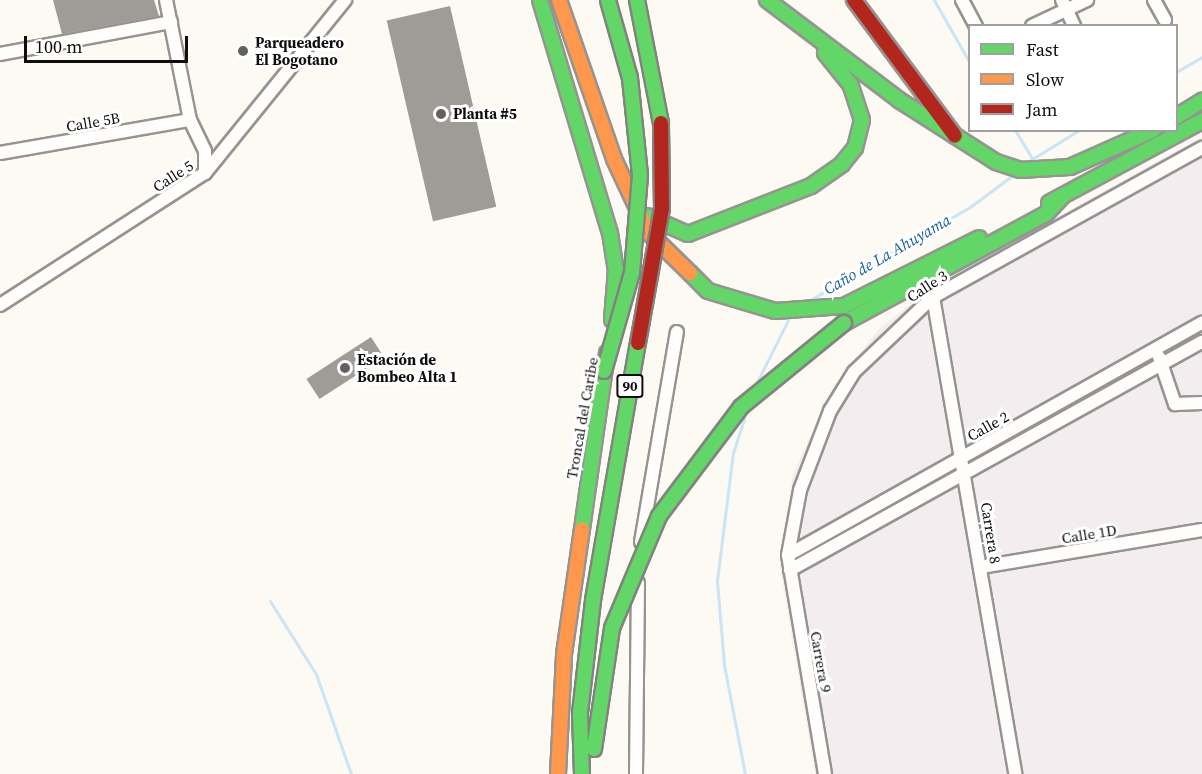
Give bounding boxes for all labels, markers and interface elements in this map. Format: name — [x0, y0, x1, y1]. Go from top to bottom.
scale bar — [27, 24, 190, 62]
legend — [968, 24, 1178, 132]
place label: Parqueadero El Bogotano — [255, 33, 344, 68]
text: 100 m — [35, 34, 82, 59]
text: Fast — [1026, 37, 1059, 62]
marker: Parqueadero El Bogotano — [236, 44, 250, 58]
text: Slow — [1026, 67, 1064, 92]
text: Jam — [1026, 97, 1058, 122]
place label: Planta #5 — [453, 105, 517, 123]
marker: Planta #5 — [434, 107, 448, 121]
street label: Calle 5B — [65, 108, 121, 136]
street label: Calle 5 — [149, 156, 197, 196]
water label: Caño de La Ahuyama — [820, 210, 954, 298]
street label: Calle 3 — [903, 266, 951, 306]
place label: Estación de Bombeo Alta 1 — [357, 350, 457, 385]
street label: Troncal del Caribe — [562, 356, 602, 480]
marker: Estación de Bombeo Alta 1 — [338, 361, 352, 375]
road number: 90 — [615, 375, 645, 397]
street label: Calle 2 — [964, 407, 1012, 445]
street label: Carrera 8 — [977, 501, 1005, 565]
street label: Calle 1D — [1060, 521, 1118, 547]
street label: Carrera 9 — [807, 630, 835, 694]

